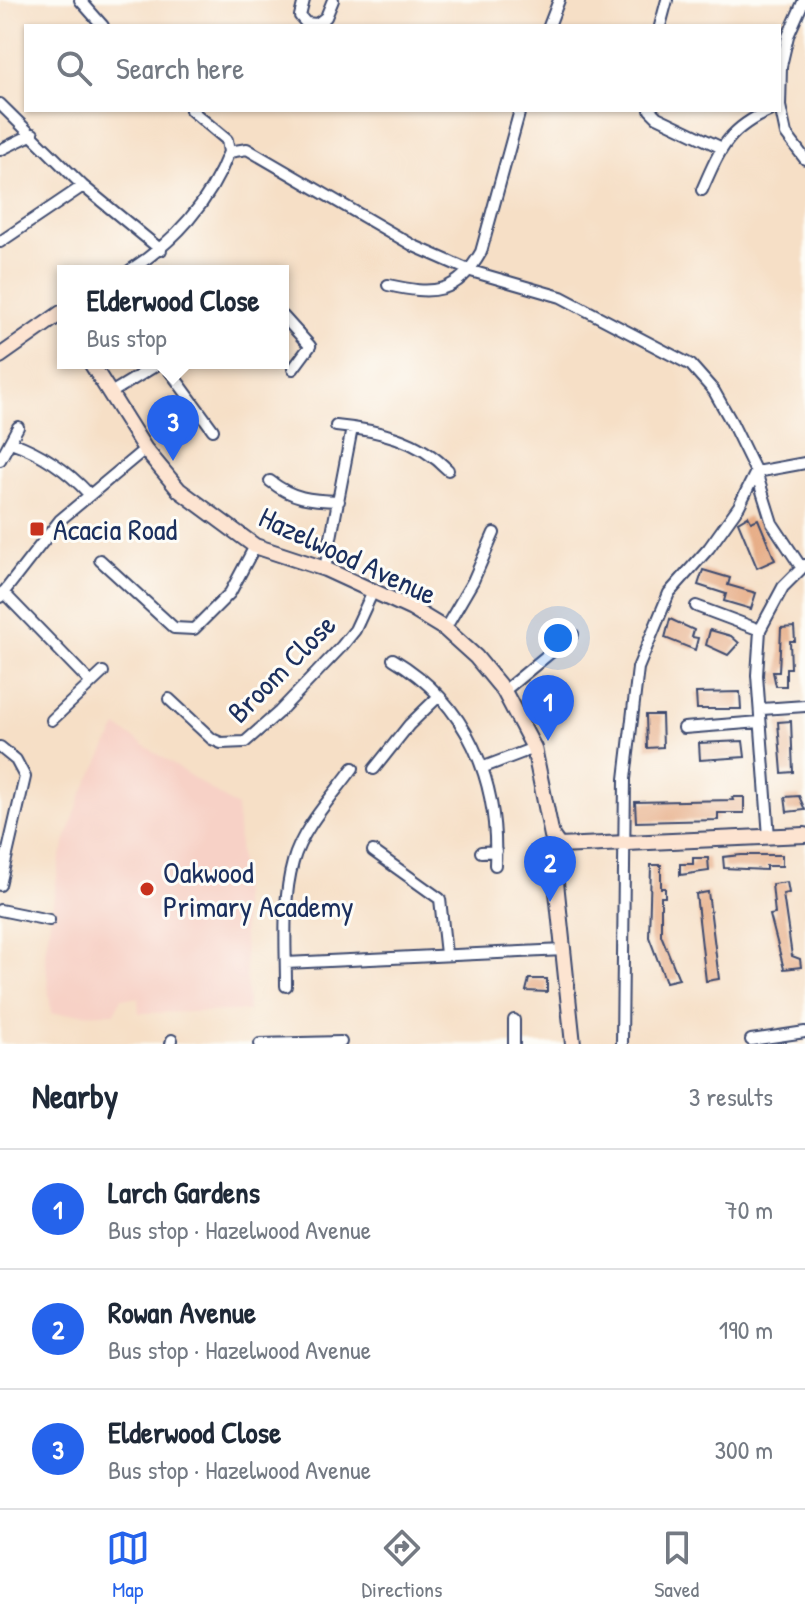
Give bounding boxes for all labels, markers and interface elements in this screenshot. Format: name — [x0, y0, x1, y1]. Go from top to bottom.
search box — [24, 24, 781, 112]
icon: search — [52, 46, 96, 90]
text: Search here — [116, 48, 244, 88]
popup — [57, 265, 289, 369]
text: Elderwood Close — [86, 280, 260, 320]
text: Bus stop — [86, 320, 167, 355]
pin: 3 — [147, 395, 199, 461]
street label: Hazelwood Avenue — [253, 496, 443, 614]
place label: Acacia Road — [53, 509, 178, 549]
marker: Acacia Road — [28, 520, 46, 538]
street label: Broom Close — [218, 605, 344, 731]
your location — [538, 618, 578, 658]
pin: 1 — [522, 675, 574, 741]
pin: 2 — [524, 836, 576, 902]
place label: Oakwood Primary Academy — [163, 852, 354, 926]
marker: Oakwood Primary Academy — [138, 880, 156, 898]
text: Nearby — [32, 1073, 118, 1119]
text: 3 results — [689, 1079, 773, 1114]
text: Larch Gardens — [108, 1172, 260, 1212]
text: 1 — [53, 1192, 63, 1227]
text: 70 m — [725, 1192, 773, 1227]
text: Bus stop · Hazelwood Avenue — [108, 1212, 371, 1247]
text: Rowan Avenue — [108, 1292, 256, 1332]
text: 2 — [52, 1312, 64, 1347]
text: 190 m — [719, 1312, 773, 1347]
text: Bus stop · Hazelwood Avenue — [108, 1332, 371, 1367]
text: Elderwood Close — [108, 1412, 281, 1452]
text: 3 — [52, 1432, 64, 1467]
text: 300 m — [714, 1432, 773, 1467]
text: Bus stop · Hazelwood Avenue — [108, 1452, 371, 1487]
tab: Map — [106, 1526, 150, 1604]
tab: Directions — [362, 1526, 443, 1604]
tab: Saved — [654, 1526, 699, 1604]

